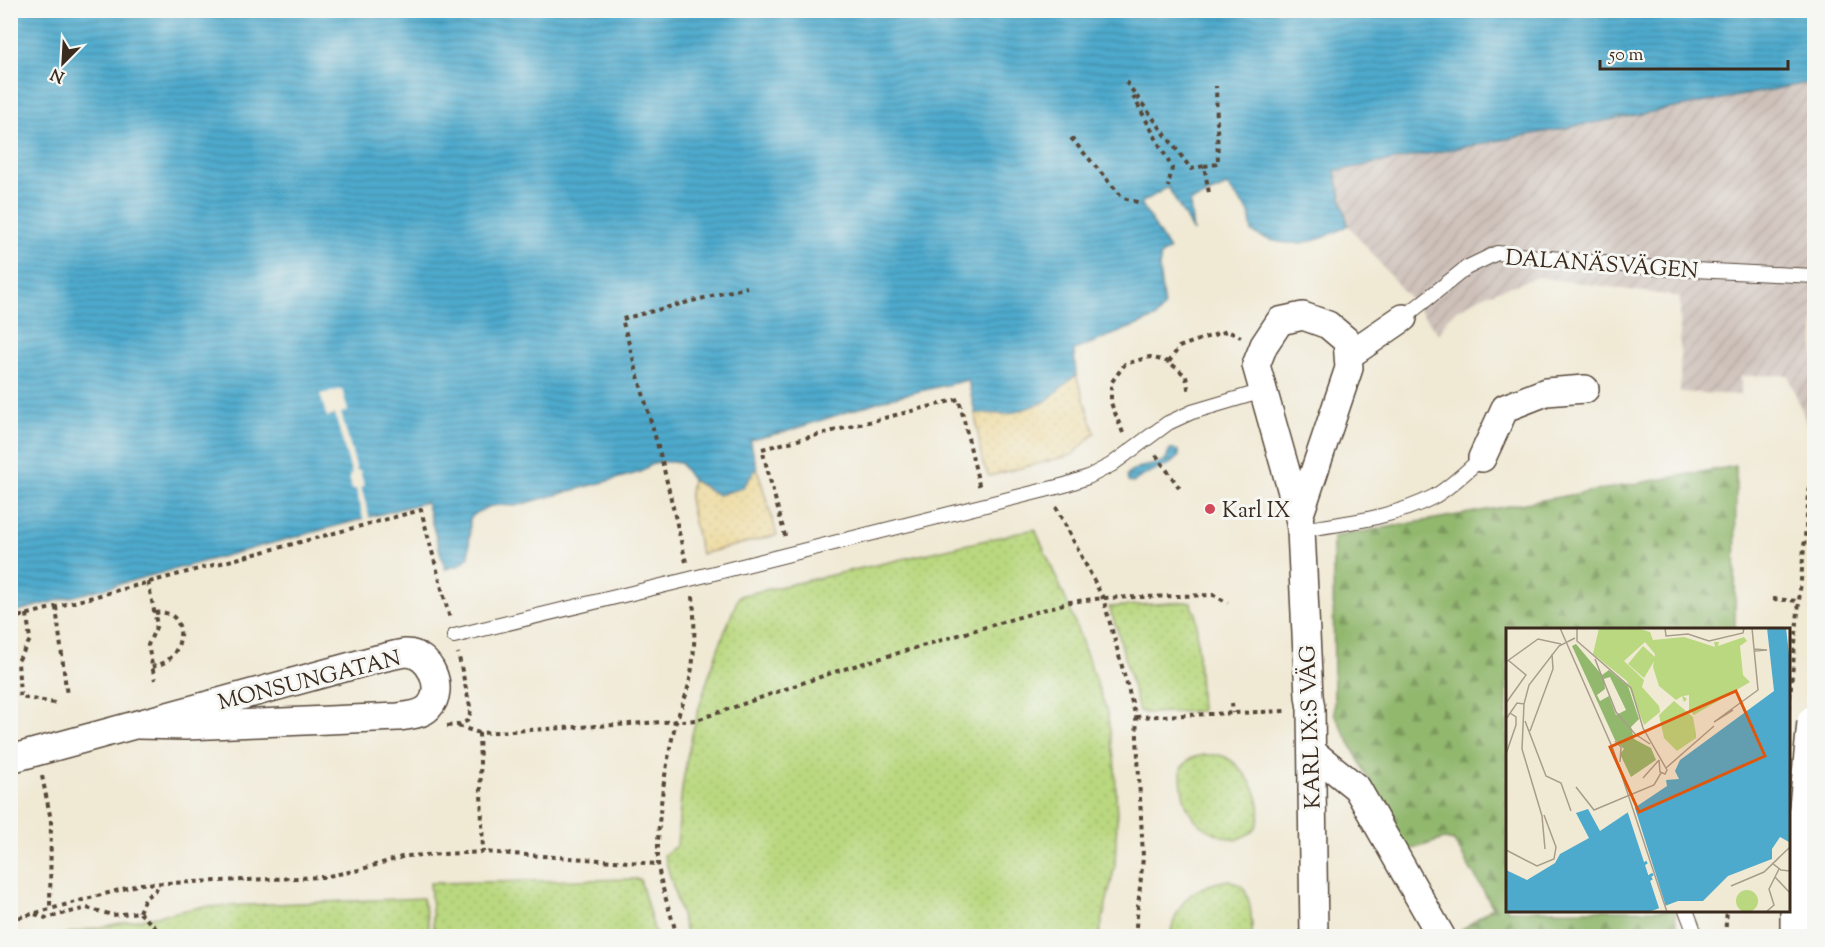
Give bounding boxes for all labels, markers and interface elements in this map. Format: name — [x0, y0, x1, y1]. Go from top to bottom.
north arrow — [33, 33, 93, 93]
scale bar — [1600, 33, 1788, 71]
text: 50 m — [1608, 43, 1644, 69]
text: N — [47, 61, 68, 88]
street label: DALANÄSVÄGEN — [1504, 243, 1699, 289]
place label: Karl IX — [1222, 496, 1291, 528]
marker: Karl IX — [1203, 502, 1217, 516]
inset map — [1506, 628, 1789, 911]
street label: MONSUNGATAN — [215, 644, 404, 720]
street label: KARL IX:S VÄG — [1293, 644, 1331, 810]

